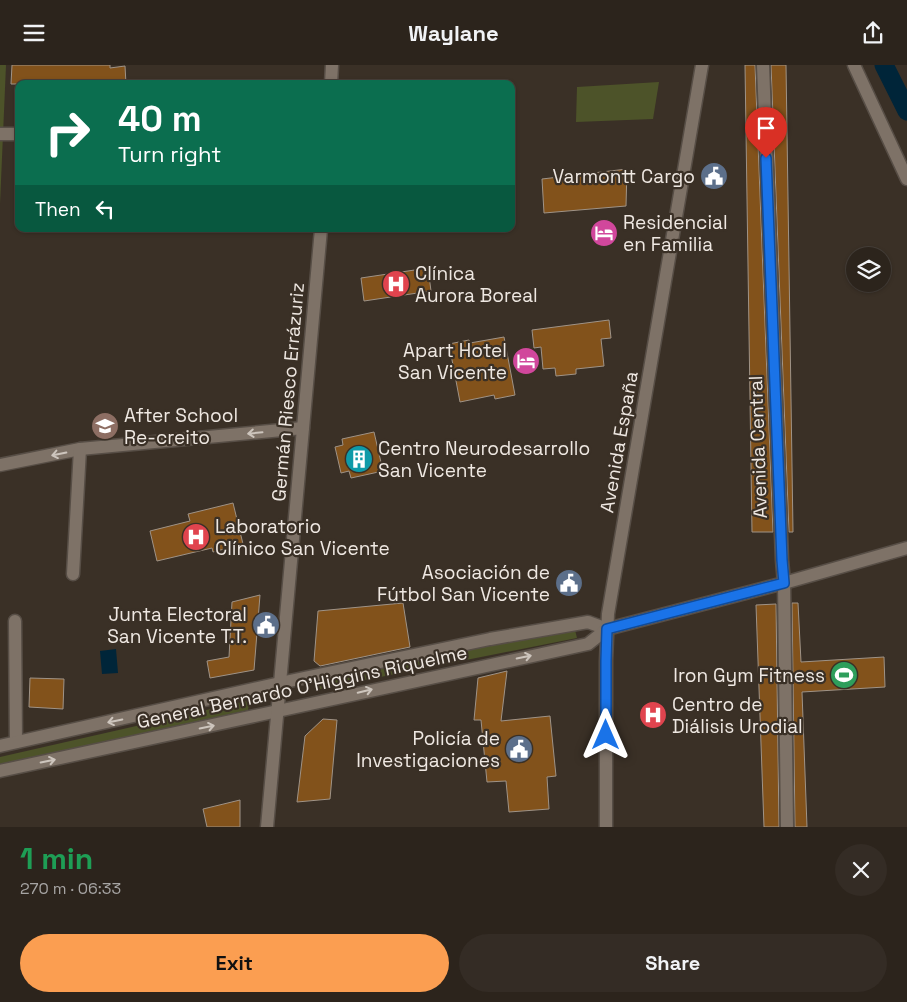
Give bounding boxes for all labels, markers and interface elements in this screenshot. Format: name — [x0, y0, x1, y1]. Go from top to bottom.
icon: menu — [20, 19, 48, 47]
text: Waylane — [408, 19, 499, 47]
icon: share — [859, 19, 887, 47]
text: 40 m — [118, 97, 202, 141]
icon: right — [35, 100, 100, 165]
pin — [745, 107, 787, 158]
icon: arrive — [752, 114, 780, 142]
text: Turn right — [118, 140, 221, 168]
public building icon: Varmontt Cargo — [699, 161, 729, 191]
place label: Varmontt Cargo — [552, 164, 695, 189]
icon: left — [91, 195, 119, 223]
text: Then — [35, 197, 81, 222]
place label: Residencial en Familia — [623, 210, 728, 257]
hotel icon: Residencial en Familia — [589, 218, 619, 248]
map controls — [846, 247, 891, 292]
button: layers — [846, 247, 891, 292]
place label: Clínica Aurora Boreal — [415, 261, 538, 308]
hospital icon: Clínica Aurora Boreal — [381, 269, 411, 299]
street label: Germán Riesco Errázuriz — [266, 282, 310, 502]
place label: Apart Hotel San Vicente — [398, 338, 507, 385]
hotel icon: Apart Hotel San Vicente — [511, 346, 541, 376]
street label: Avenida España — [594, 369, 644, 515]
street label: Avenida Central — [743, 375, 773, 519]
place label: After School Re-creito — [124, 403, 238, 450]
school or university icon: After School Re-creito — [90, 411, 120, 441]
one-way arrow — [247, 428, 263, 437]
place label: Centro Neurodesarrollo San Vicente — [378, 436, 590, 483]
building icon: Centro Neurodesarrollo San Vicente — [344, 444, 374, 474]
one-way arrow — [51, 450, 67, 459]
place label: Laboratorio Clínico San Vicente — [215, 514, 390, 561]
hospital icon: Laboratorio Clínico San Vicente — [181, 522, 211, 552]
place label: Asociación de Fútbol San Vicente — [377, 560, 550, 607]
public building icon: Asociación de Fútbol San Vicente — [554, 568, 584, 598]
place label: Junta Electoral San Vicente T.T. — [107, 602, 247, 649]
public building icon: Junta Electoral San Vicente T.T. — [251, 610, 281, 640]
street label: General Bernardo O'Higgins Riquelme — [134, 640, 470, 734]
one-way arrow — [516, 652, 532, 661]
sports icon: Iron Gym Fitness — [829, 660, 859, 690]
place label: Iron Gym Fitness — [673, 663, 825, 688]
one-way arrow — [357, 686, 373, 695]
place label: Centro de Diálisis Urodial — [672, 692, 803, 739]
hospital icon: Centro de Diálisis Urodial — [638, 700, 668, 730]
position arrow — [579, 708, 631, 760]
one-way arrow — [107, 717, 123, 726]
one-way arrow — [198, 722, 214, 732]
place label: Policía de Investigaciones — [356, 726, 500, 773]
public building icon: Policía de Investigaciones — [504, 734, 534, 764]
one-way arrow — [39, 756, 55, 765]
text: 1 min — [20, 839, 93, 878]
button: close — [835, 844, 887, 896]
text: 270 m · 06:33 — [20, 878, 121, 899]
button: Exit — [20, 934, 449, 992]
button: Share — [459, 934, 887, 992]

